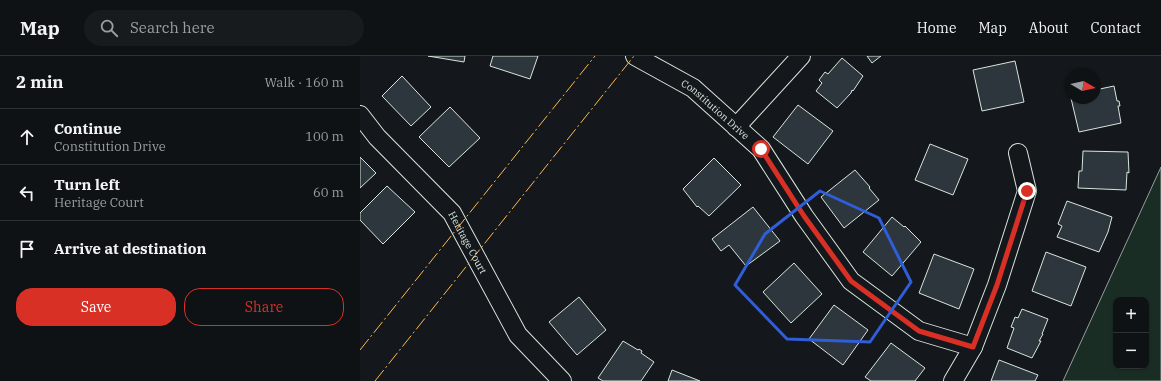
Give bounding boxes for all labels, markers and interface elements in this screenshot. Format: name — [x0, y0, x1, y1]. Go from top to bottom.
search box — [84, 10, 364, 46]
text: Map — [20, 16, 60, 40]
icon: search — [98, 17, 120, 39]
text: Search here — [130, 18, 214, 37]
text: Home — [917, 19, 956, 37]
text: Map — [978, 19, 1007, 37]
text: About — [1029, 19, 1068, 37]
text: Contact — [1090, 19, 1141, 37]
north arrow — [1065, 68, 1101, 104]
text: 2 min — [16, 71, 64, 93]
text: Walk · 160 m — [265, 74, 344, 91]
street label: Constitution Drive — [679, 77, 752, 142]
text: Continue — [54, 119, 121, 138]
icon: ahead — [16, 126, 38, 148]
text: 100 m — [305, 128, 344, 145]
text: Constitution Drive — [54, 138, 166, 155]
route start — [752, 140, 770, 158]
text: Turn left — [54, 175, 120, 194]
icon: left — [16, 182, 38, 204]
route end — [1018, 182, 1036, 200]
text: 60 m — [313, 184, 344, 201]
text: Heritage Court — [54, 194, 144, 211]
street label: Heritage Court — [445, 209, 490, 277]
icon: arrive — [16, 238, 38, 260]
text: Arrive at destination — [54, 239, 206, 258]
button: Save — [16, 288, 176, 326]
button: Share — [184, 288, 344, 326]
map controls — [1113, 297, 1149, 369]
button: + — [1113, 297, 1149, 333]
button: − — [1113, 333, 1149, 369]

